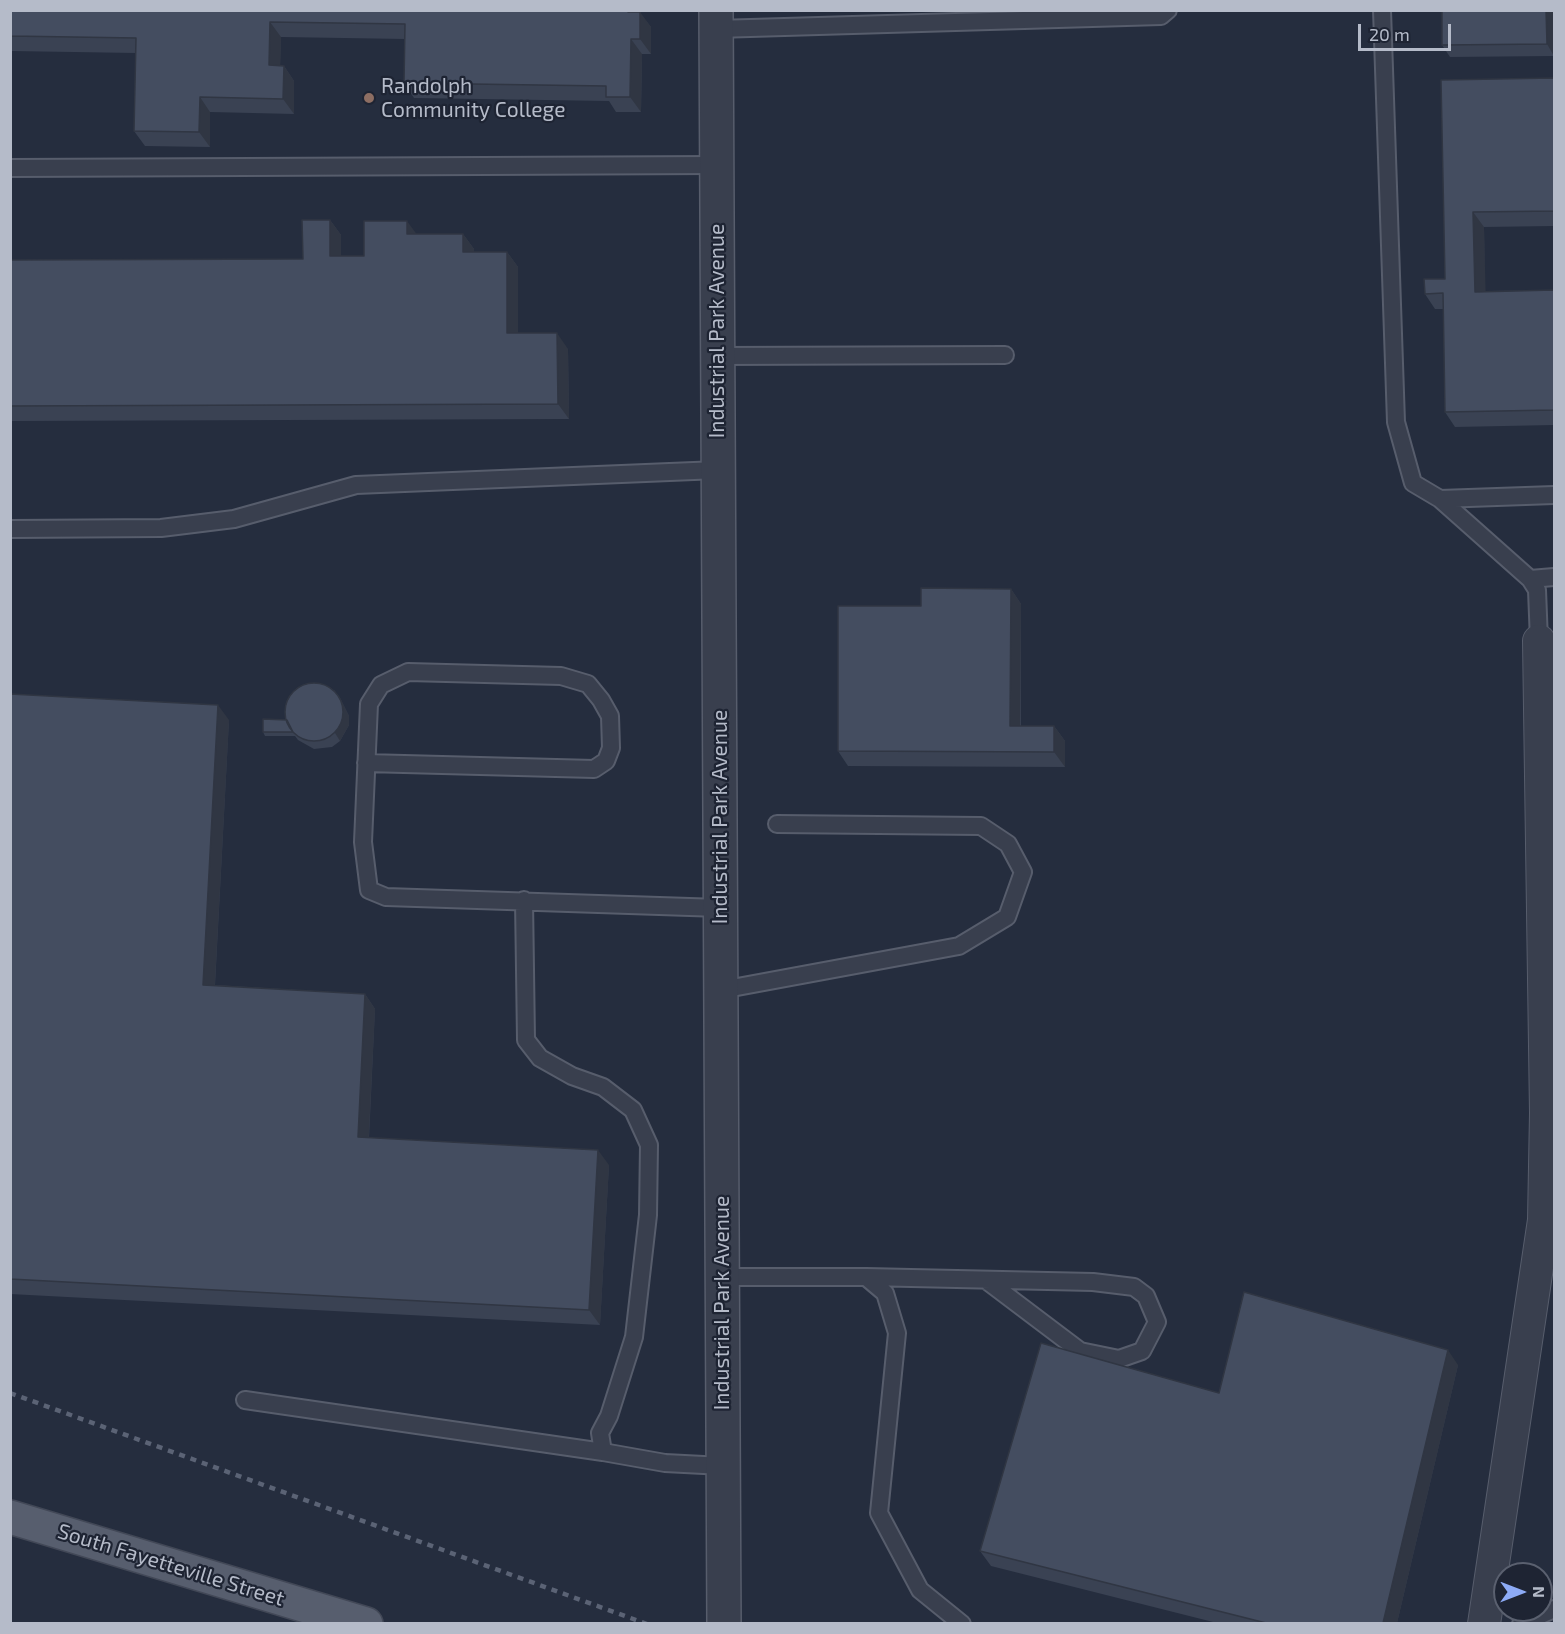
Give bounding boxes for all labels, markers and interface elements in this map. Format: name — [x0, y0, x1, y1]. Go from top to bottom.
scale bar — [1361, 12, 1454, 50]
text: 20 m — [1369, 23, 1410, 45]
place label: Randolph Community College — [381, 73, 565, 123]
marker: Randolph Community College — [362, 91, 376, 105]
street label: Industrial Park Avenue — [704, 224, 730, 438]
street label: Industrial Park Avenue — [707, 710, 733, 924]
street label: Industrial Park Avenue — [709, 1196, 735, 1410]
street label: South Fayetteville Street — [55, 1519, 287, 1611]
north arrow — [1493, 1562, 1553, 1622]
text: N — [1530, 1586, 1549, 1598]

